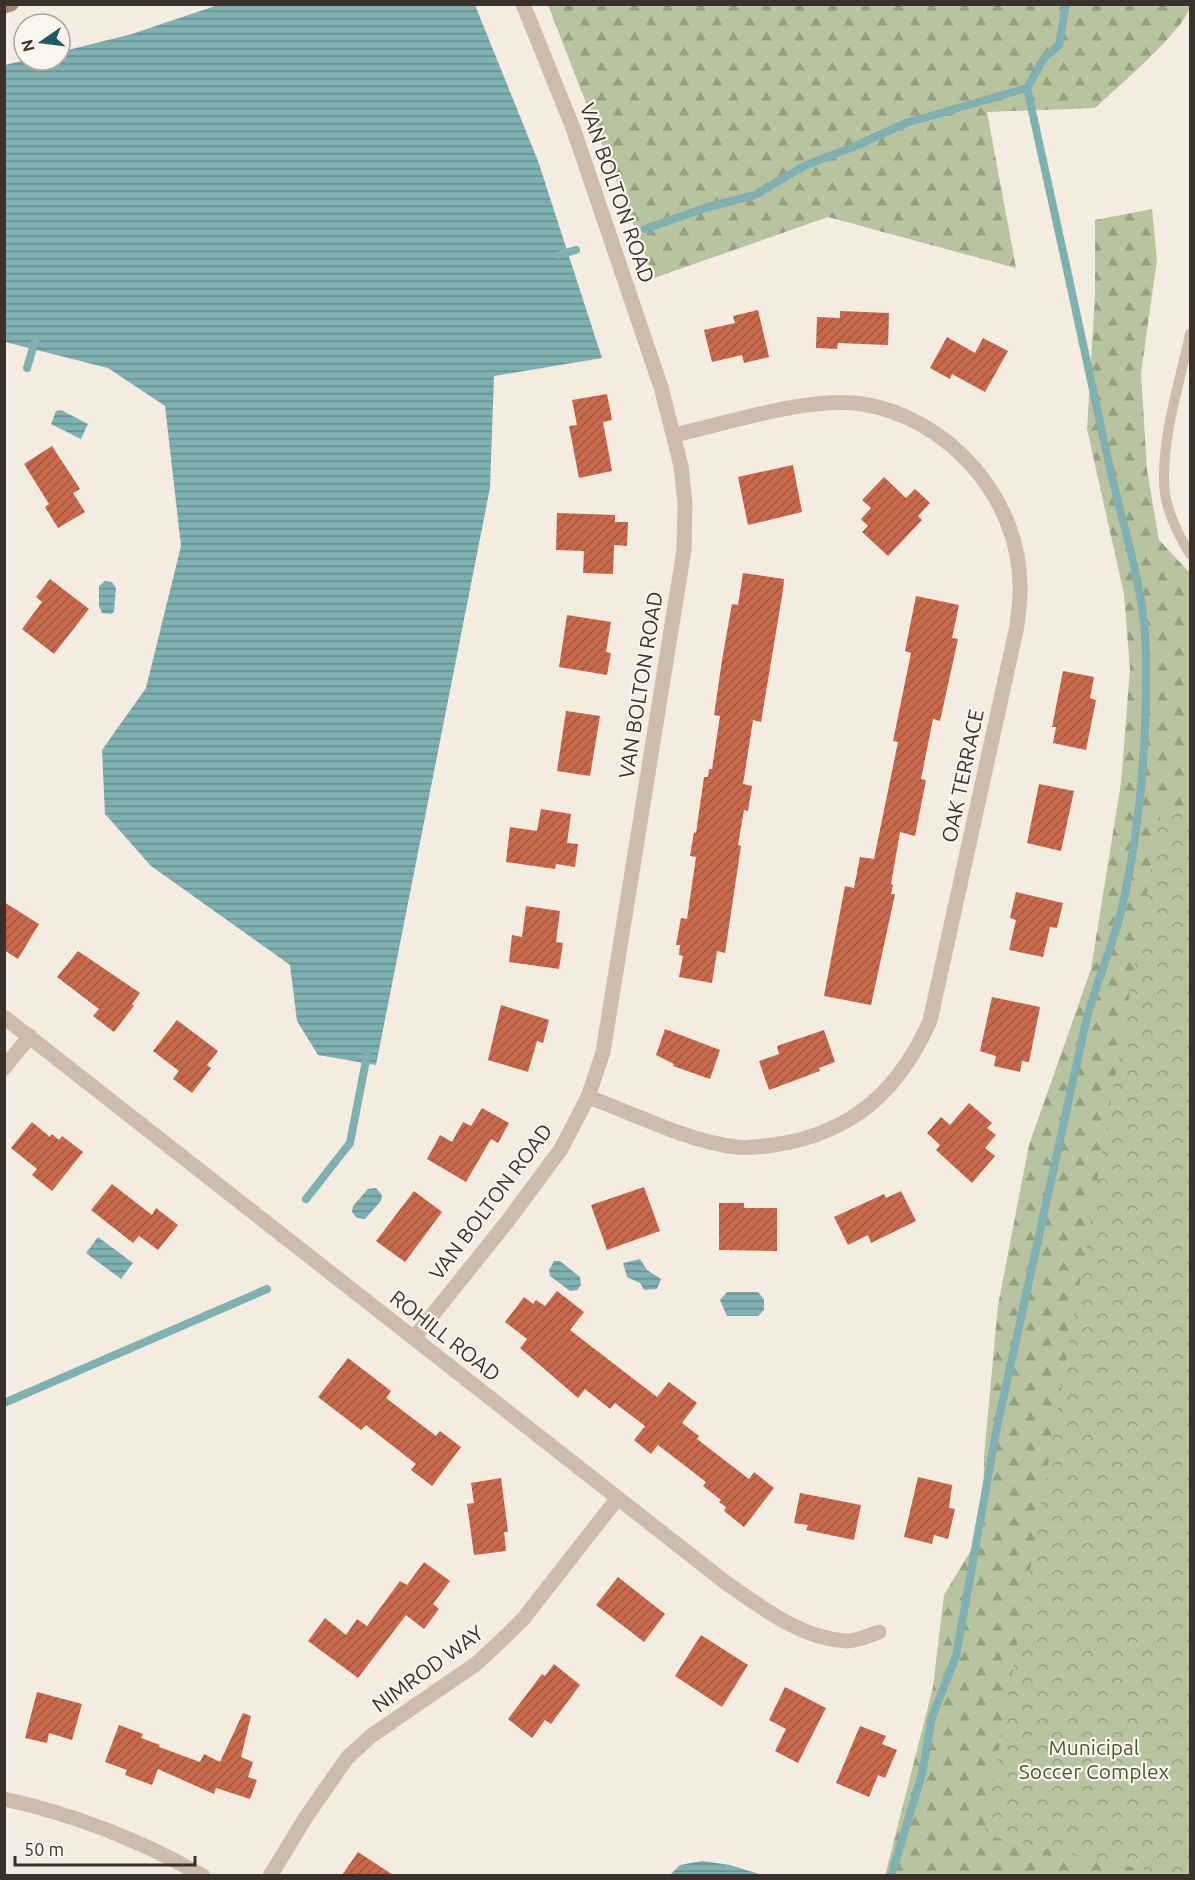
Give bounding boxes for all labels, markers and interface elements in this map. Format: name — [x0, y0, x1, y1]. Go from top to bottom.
north arrow — [12, 12, 72, 72]
text: N — [17, 38, 38, 54]
street label: VAN BOLTON ROAD — [576, 99, 660, 286]
street label: VAN BOLTON ROAD — [613, 590, 667, 780]
street label: OAK TERRACE — [936, 707, 988, 845]
street label: VAN BOLTON ROAD — [424, 1119, 557, 1284]
street label: ROHILL ROAD — [386, 1285, 505, 1386]
street label: NIMROD WAY — [367, 1620, 488, 1716]
park label: Municipal Soccer Complex — [1019, 1735, 1170, 1783]
scale bar — [15, 1829, 195, 1867]
text: 50 m — [24, 1839, 64, 1859]

